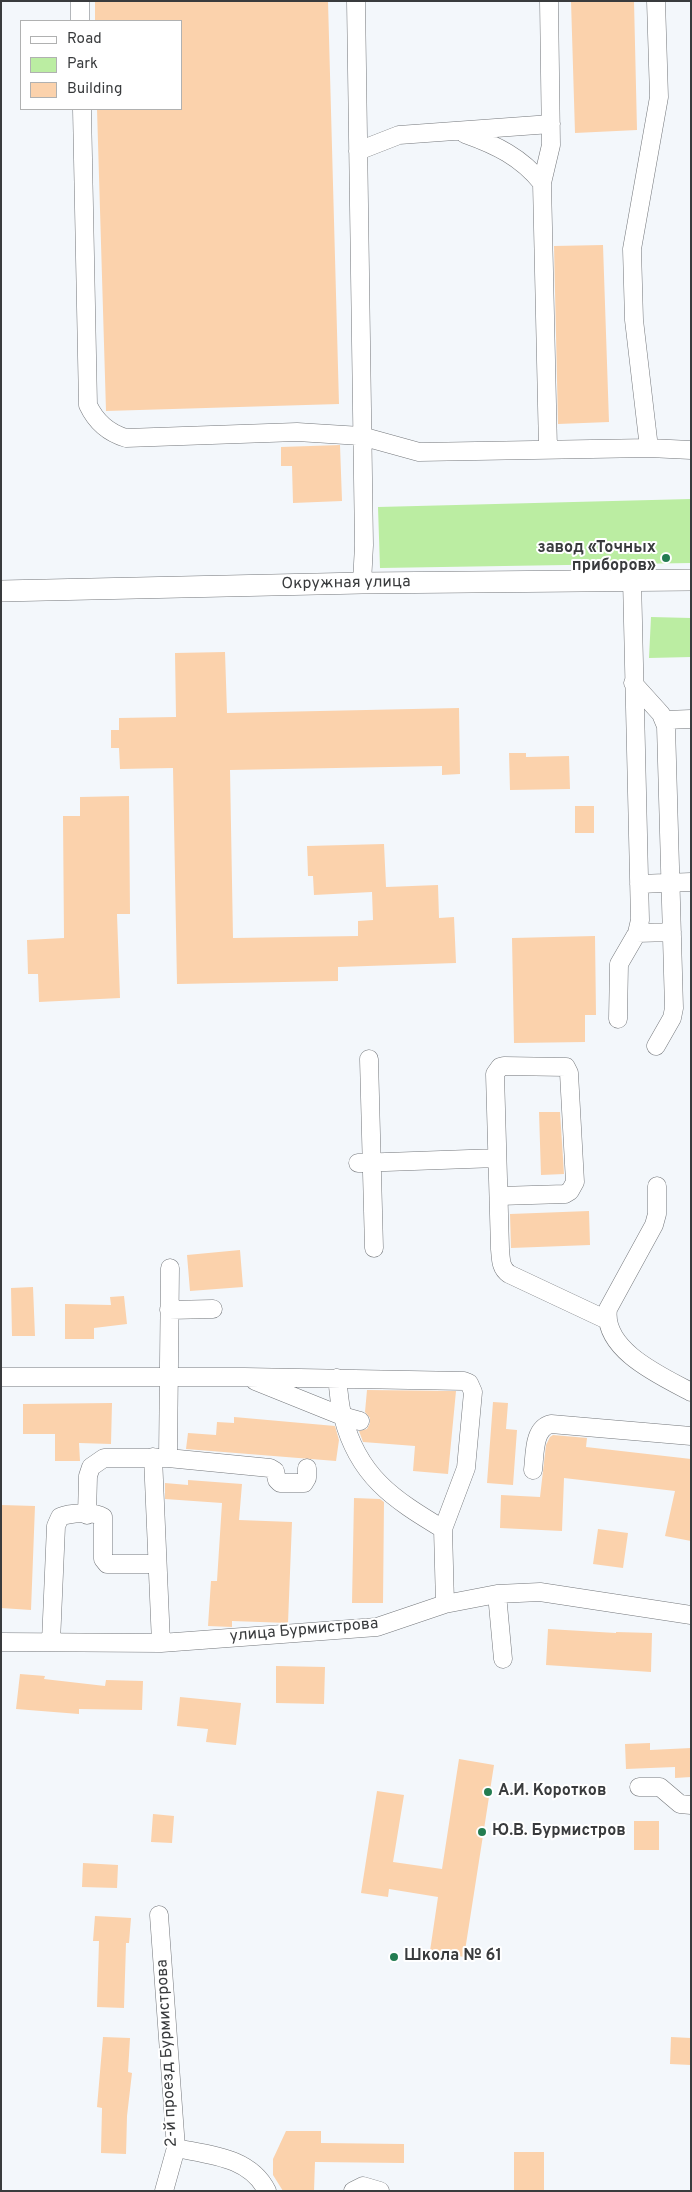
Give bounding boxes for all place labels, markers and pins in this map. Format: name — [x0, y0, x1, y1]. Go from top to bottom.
place label: завод «Точных приборов» — [537, 539, 656, 577]
marker: завод «Точных приборов» — [660, 552, 672, 564]
place label: А.И. Коротков — [498, 1782, 606, 1802]
marker: А.И. Коротков — [482, 1786, 494, 1798]
place label: Ю.В. Бурмистров — [492, 1822, 626, 1842]
marker: Ю.В. Бурмистров — [476, 1826, 488, 1838]
place label: Школа № 61 — [404, 1947, 502, 1967]
marker: Школа № 61 — [388, 1951, 400, 1963]

